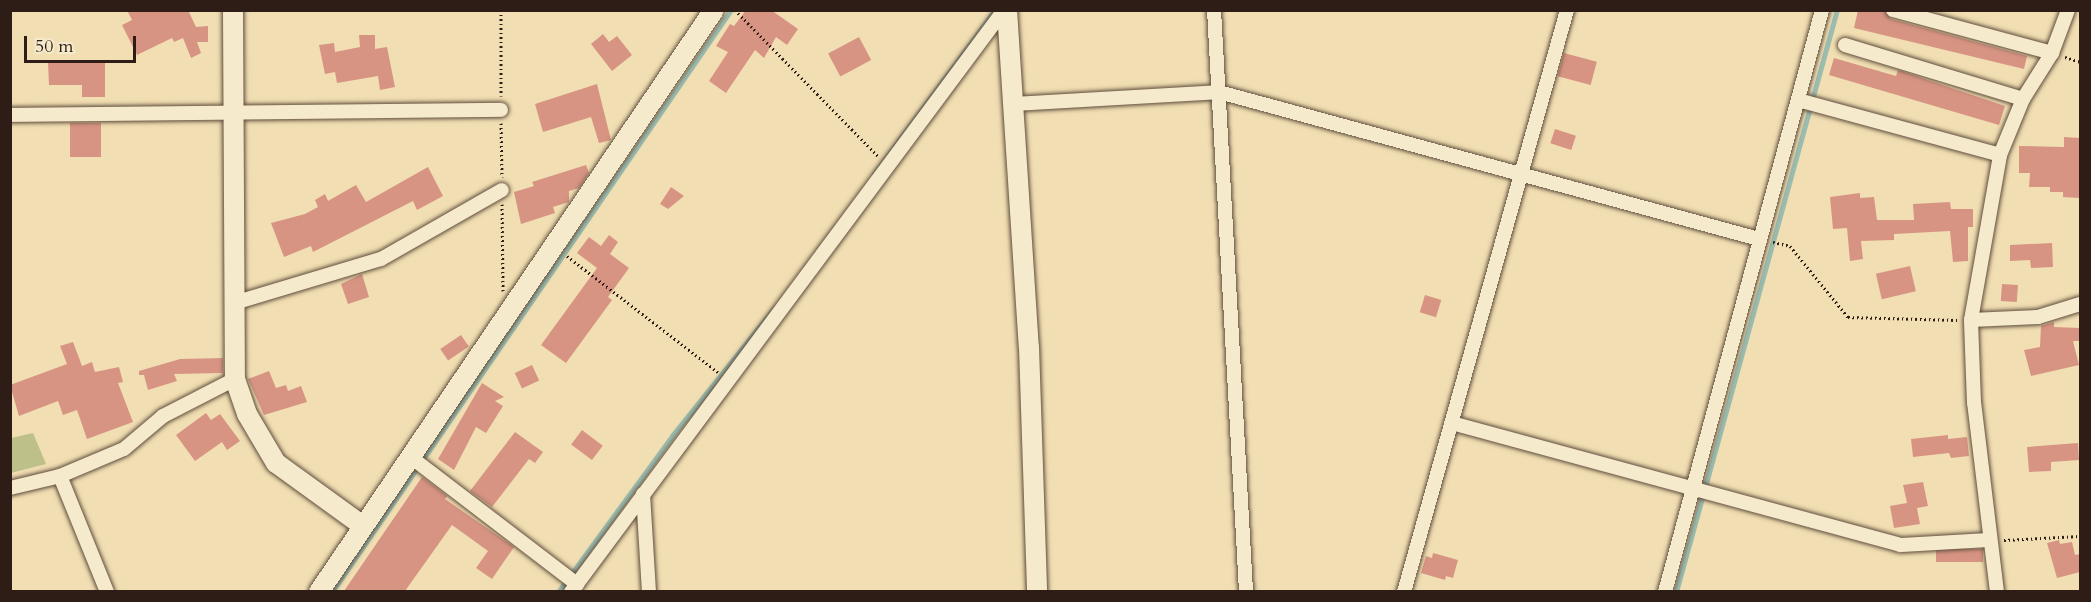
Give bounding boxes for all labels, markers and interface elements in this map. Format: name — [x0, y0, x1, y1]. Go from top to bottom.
scale bar — [27, 24, 140, 62]
text: 50 m — [35, 34, 74, 59]

